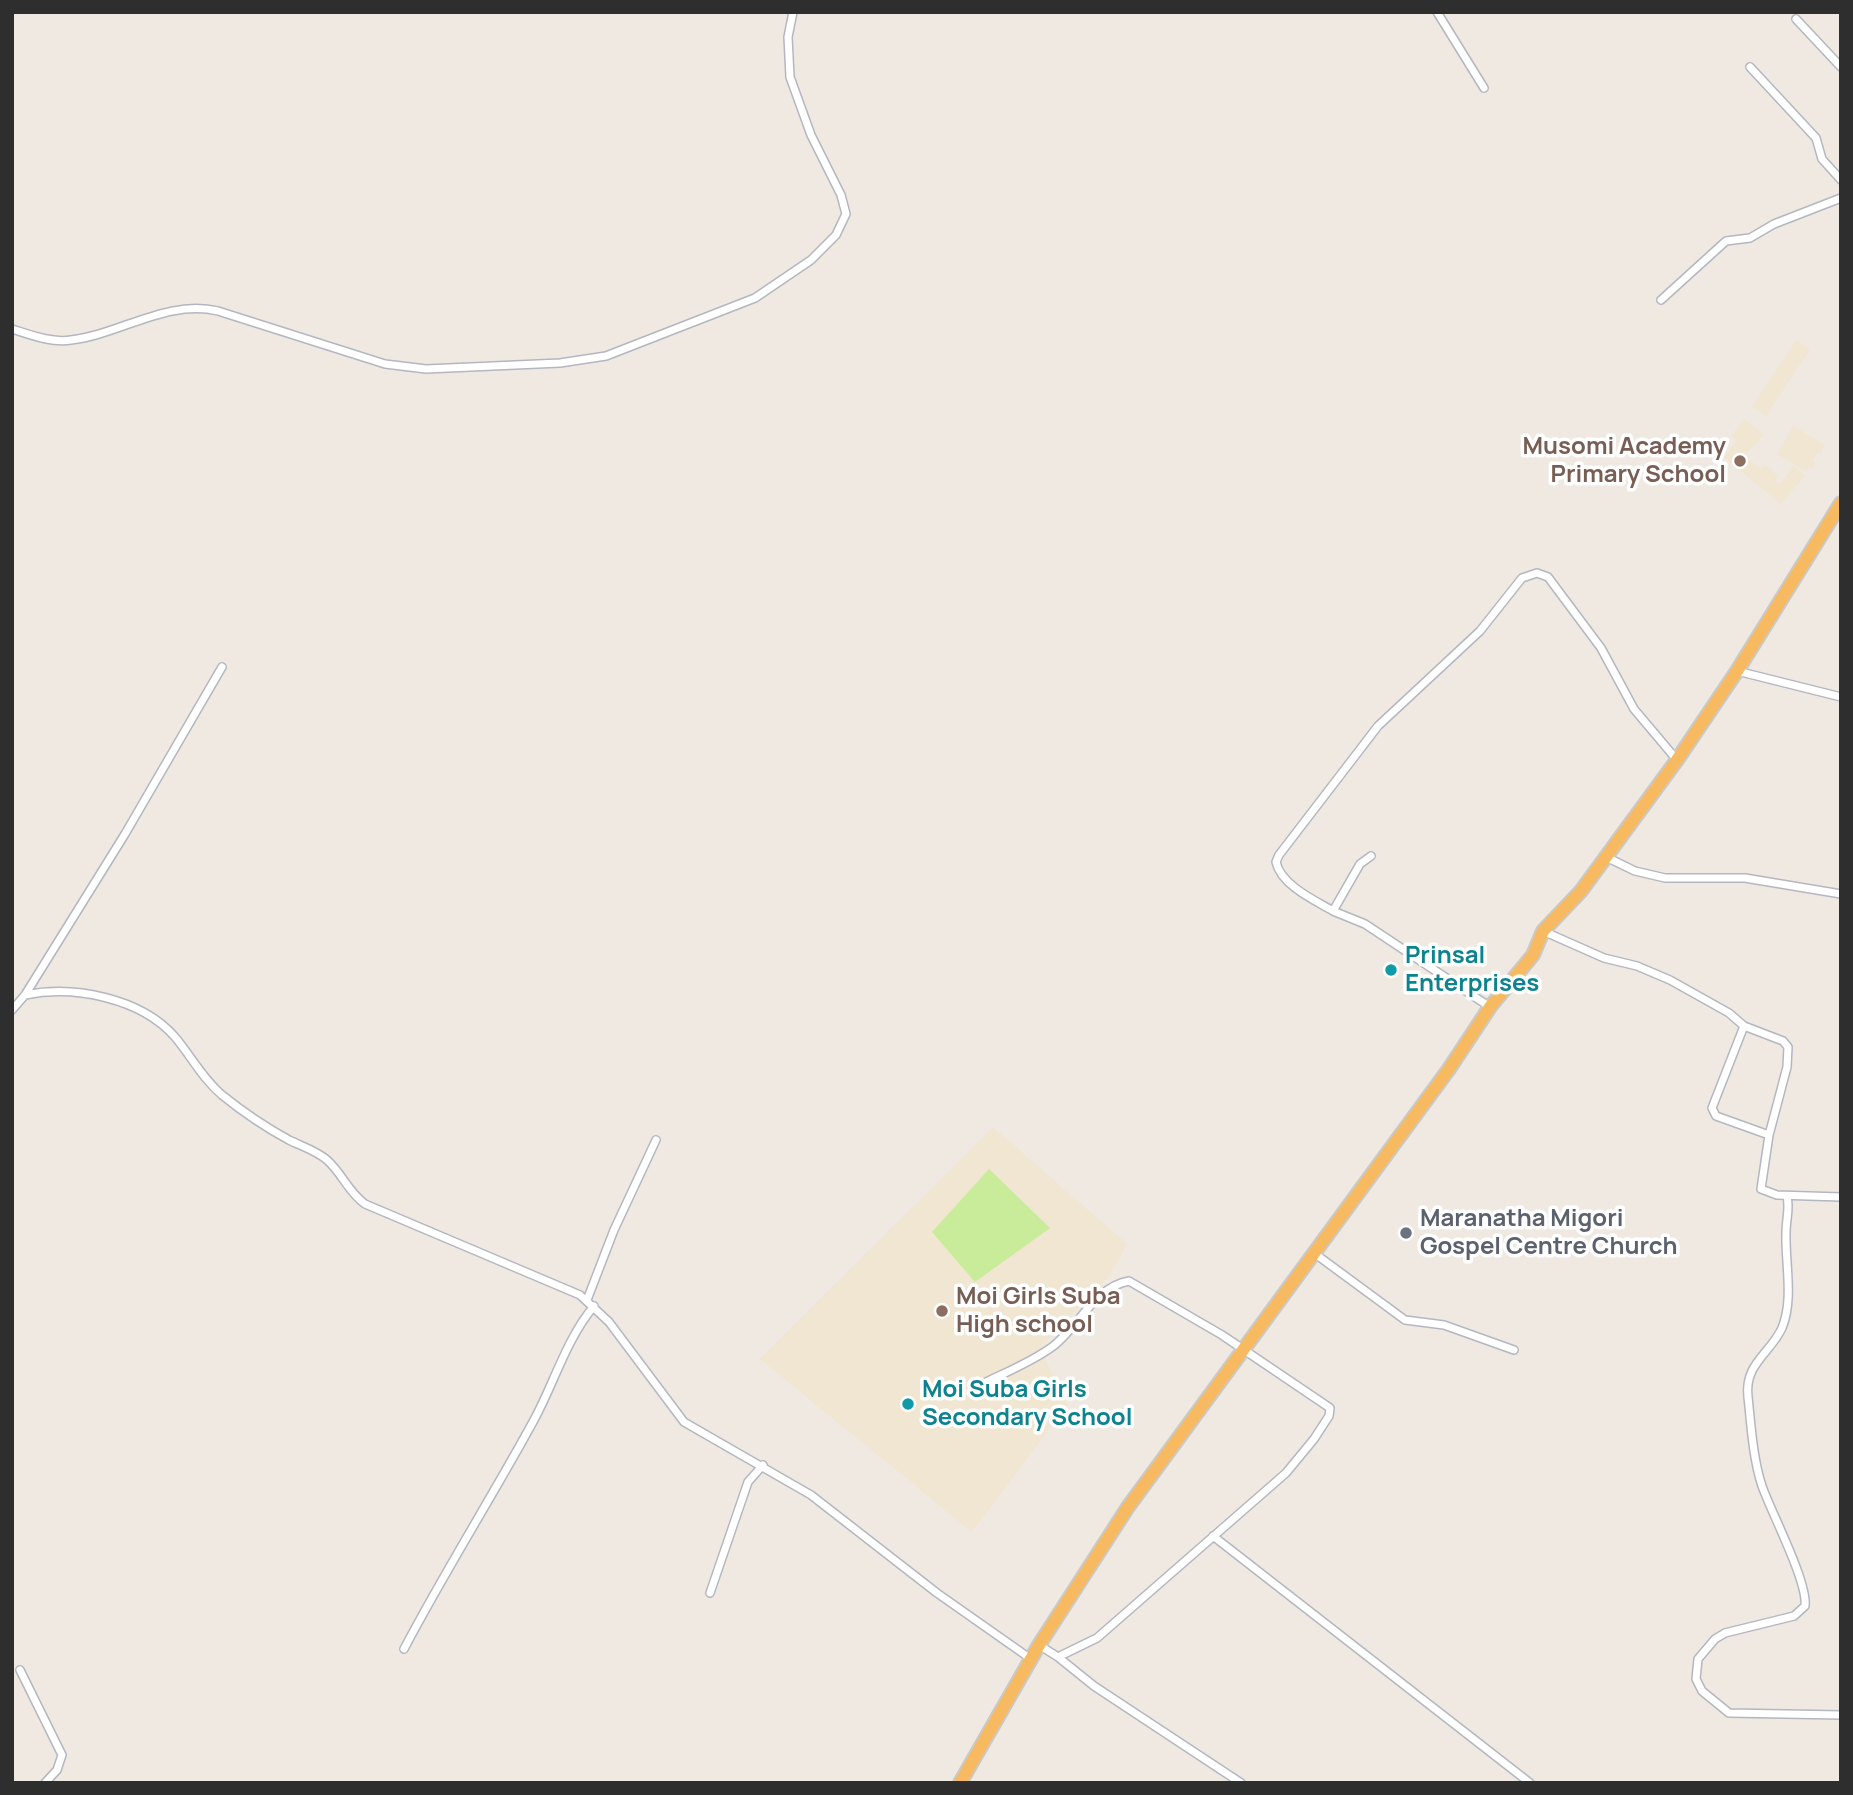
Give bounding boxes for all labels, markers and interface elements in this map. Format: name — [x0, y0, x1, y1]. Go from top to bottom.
place label: Musomi Academy Primary School — [1523, 433, 1726, 489]
marker: Musomi Academy Primary School — [1732, 453, 1748, 469]
place label: Prinsal Enterprises — [1405, 942, 1539, 998]
marker: Prinsal Enterprises — [1383, 962, 1399, 978]
place label: Maranatha Migori Gospel Centre Church — [1420, 1205, 1678, 1261]
marker: Maranatha Migori Gospel Centre Church — [1398, 1225, 1414, 1241]
place label: Moi Girls Suba High school — [956, 1283, 1121, 1339]
marker: Moi Girls Suba High school — [934, 1303, 950, 1319]
place label: Moi Suba Girls Secondary School — [922, 1376, 1132, 1432]
marker: Moi Suba Girls Secondary School — [900, 1396, 916, 1412]

